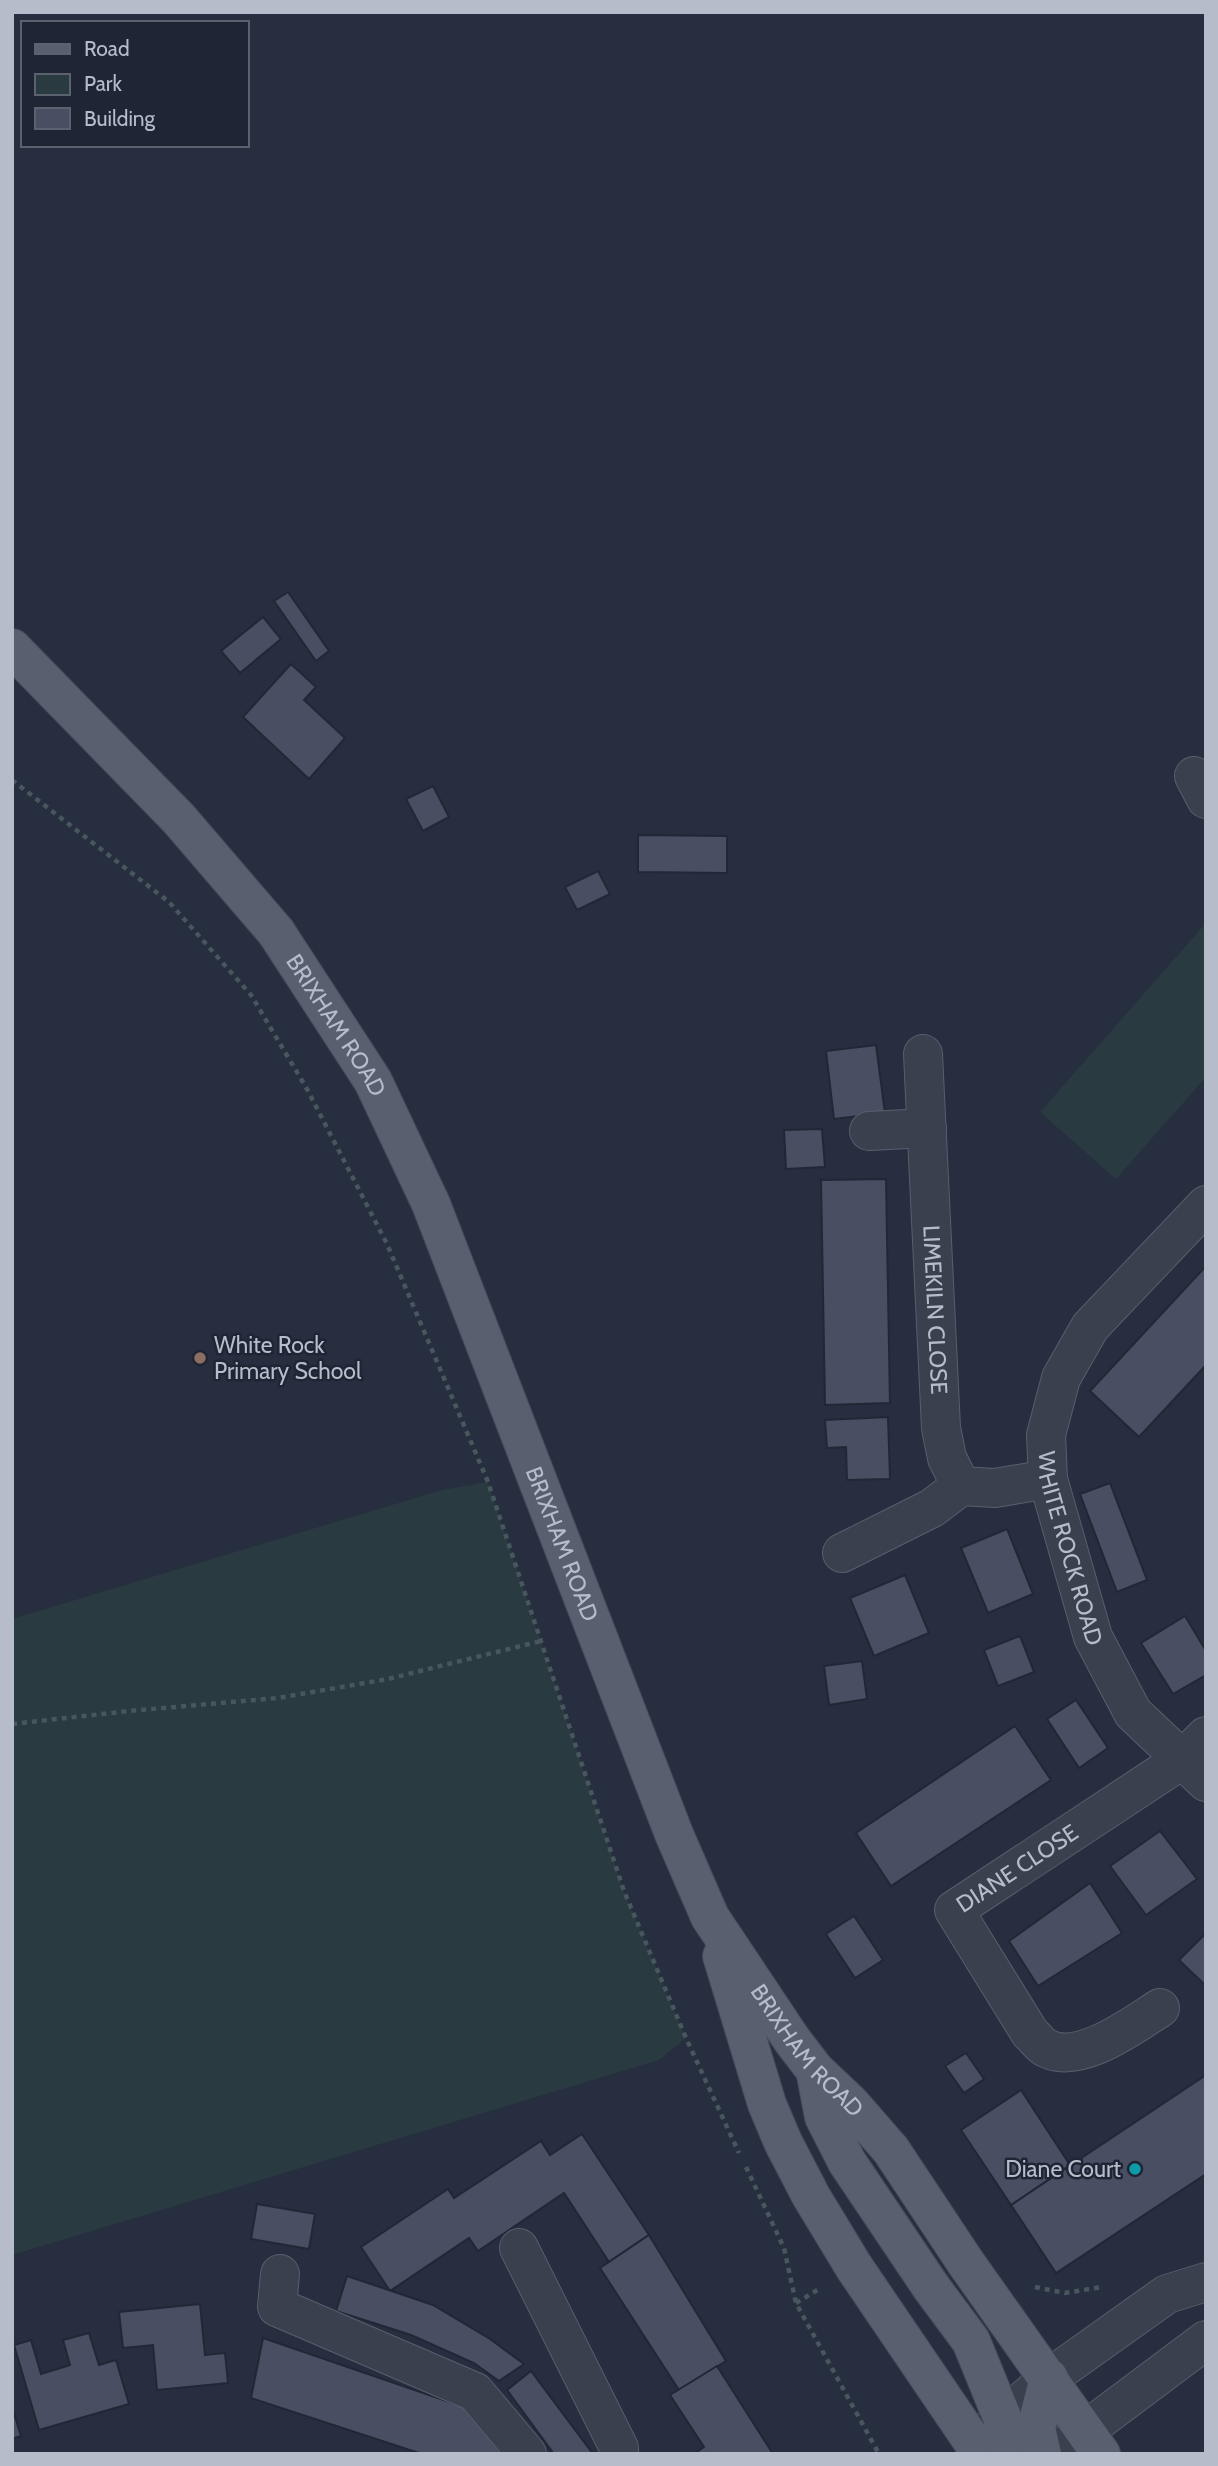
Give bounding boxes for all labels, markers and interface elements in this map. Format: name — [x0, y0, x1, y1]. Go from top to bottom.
legend — [21, 21, 248, 147]
text: Road — [84, 36, 130, 61]
text: Park — [84, 71, 122, 96]
text: Building — [84, 106, 156, 131]
street label: BRIXHAM ROAD — [280, 949, 392, 1101]
street label: LIMEKILN CLOSE — [917, 1224, 953, 1395]
place label: White Rock Primary School — [214, 1331, 362, 1385]
marker: White Rock Primary School — [192, 1350, 208, 1366]
street label: WHITE ROCK ROAD — [1033, 1450, 1109, 1648]
street label: BRIXHAM ROAD — [520, 1462, 605, 1625]
street label: DIANE CLOSE — [951, 1818, 1083, 1919]
street label: BRIXHAM ROAD — [745, 1979, 870, 2122]
place label: Diane Court — [1005, 2155, 1121, 2183]
marker: Diane Court — [1127, 2161, 1143, 2177]

